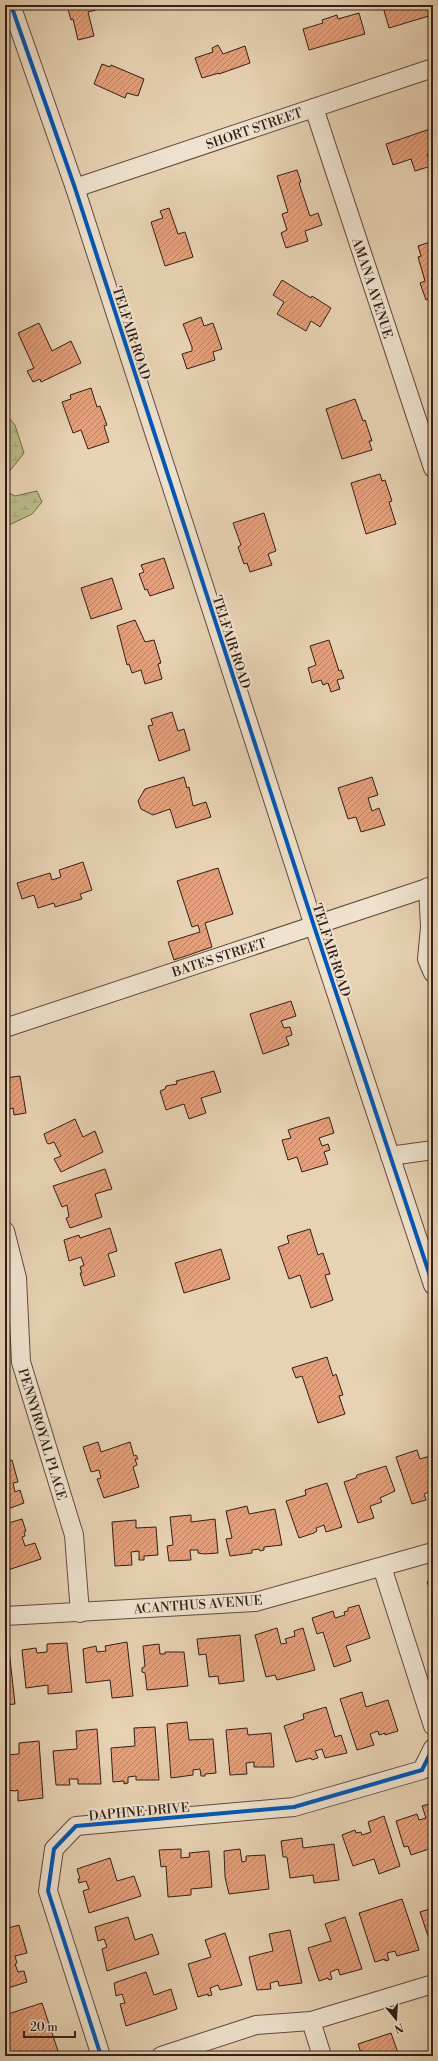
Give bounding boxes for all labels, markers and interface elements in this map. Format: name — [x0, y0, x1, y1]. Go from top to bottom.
street label: SHORT STREET — [204, 105, 305, 153]
street label: AMANA AVENUE — [348, 235, 396, 340]
street label: TELFAIR ROAD — [108, 285, 154, 382]
street label: TELFAIR ROAD — [208, 594, 254, 691]
street label: TELFAIR ROAD — [308, 902, 354, 999]
street label: BATES STREET — [169, 935, 268, 981]
street label: PENNYROYAL PLACE — [14, 1367, 70, 1502]
street label: ACANTHUS AVENUE — [132, 1593, 263, 1618]
street label: DAPHNE DRIVE — [88, 1800, 190, 1824]
north arrow — [376, 1999, 416, 2039]
scale bar — [24, 2013, 75, 2039]
text: 20 m — [30, 2020, 58, 2035]
text: N — [392, 2020, 405, 2036]

